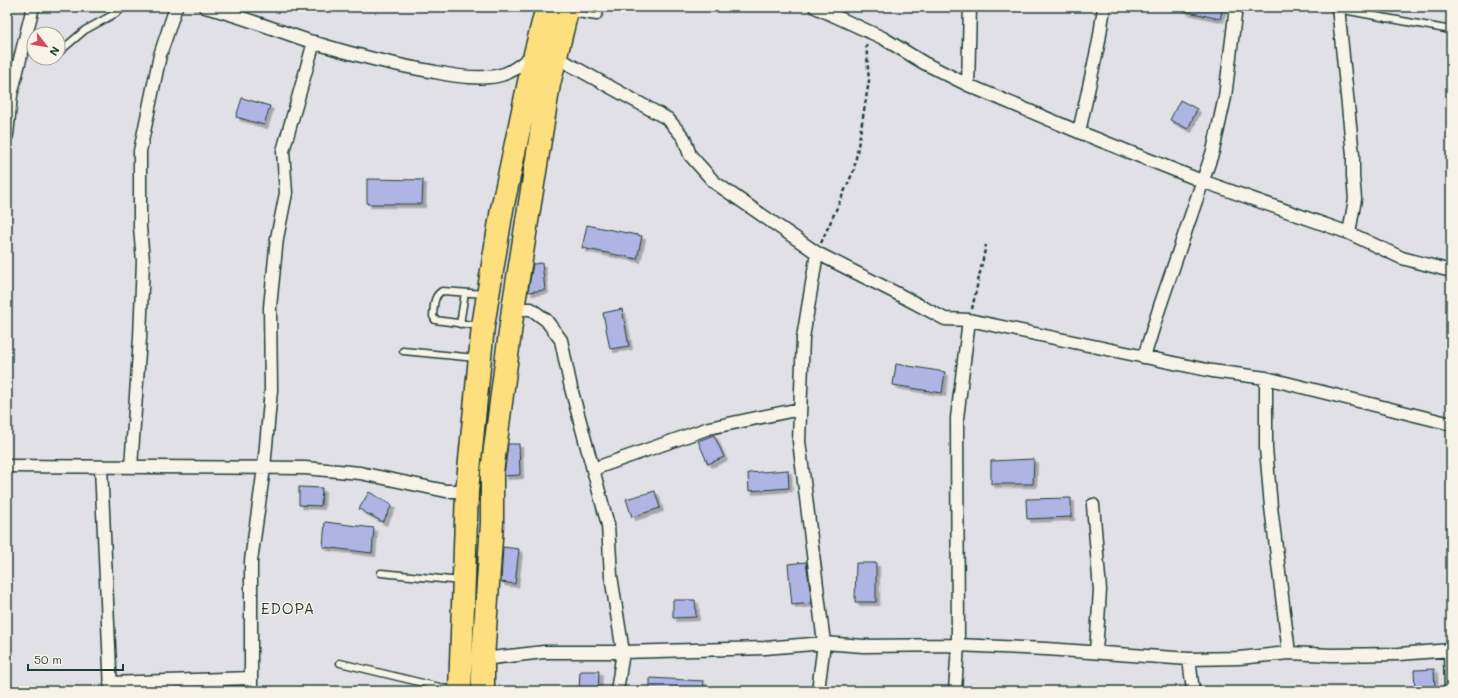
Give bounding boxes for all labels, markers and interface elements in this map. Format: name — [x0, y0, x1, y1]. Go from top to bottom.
north arrow — [26, 26, 66, 66]
text: N — [46, 44, 64, 59]
district label: EDOPA — [261, 598, 315, 618]
scale bar — [28, 646, 123, 672]
text: 50 m — [34, 651, 62, 667]

